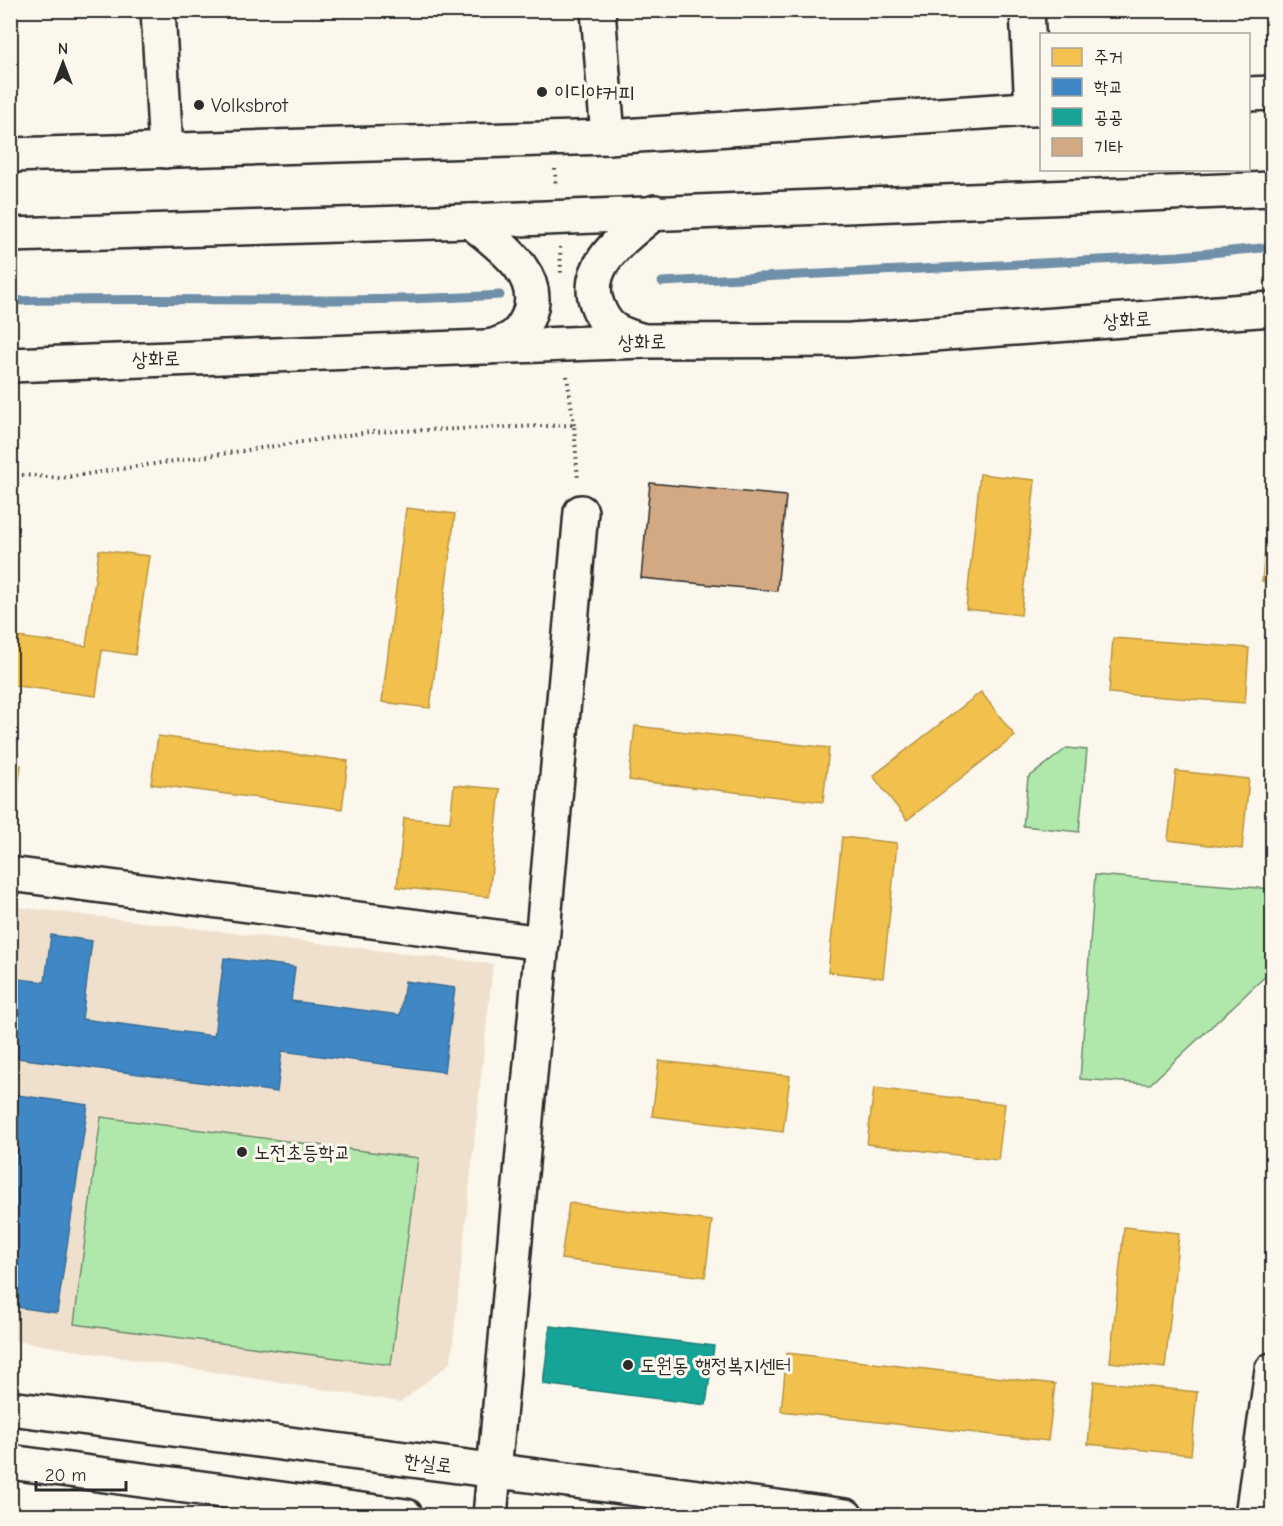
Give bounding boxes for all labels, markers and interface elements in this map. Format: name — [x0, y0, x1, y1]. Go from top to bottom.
north arrow — [33, 33, 93, 93]
legend — [1040, 33, 1250, 171]
text: N — [58, 40, 68, 58]
text: 주거 — [1094, 47, 1123, 68]
text: 학교 — [1094, 77, 1123, 98]
place label: 이디야커피 — [554, 81, 634, 104]
marker: 이디야커피 — [535, 85, 549, 99]
place label: Volksbrot — [211, 94, 289, 117]
marker: Volksbrot — [192, 98, 206, 112]
text: 공공 — [1094, 107, 1123, 128]
text: 기타 — [1094, 137, 1123, 158]
street label: 상화로 — [1102, 307, 1152, 333]
street label: 상화로 — [617, 330, 667, 354]
street label: 상화로 — [131, 347, 181, 371]
place label: 노전초등학교 — [254, 1141, 351, 1164]
marker: 노전초등학교 — [235, 1145, 249, 1159]
place label: 도원동 행정복지센터 — [640, 1354, 792, 1377]
marker: 도원동 행정복지센터 — [621, 1358, 635, 1372]
street label: 한실로 — [403, 1449, 453, 1477]
scale bar — [36, 1454, 126, 1492]
text: 20 m — [45, 1465, 86, 1486]

